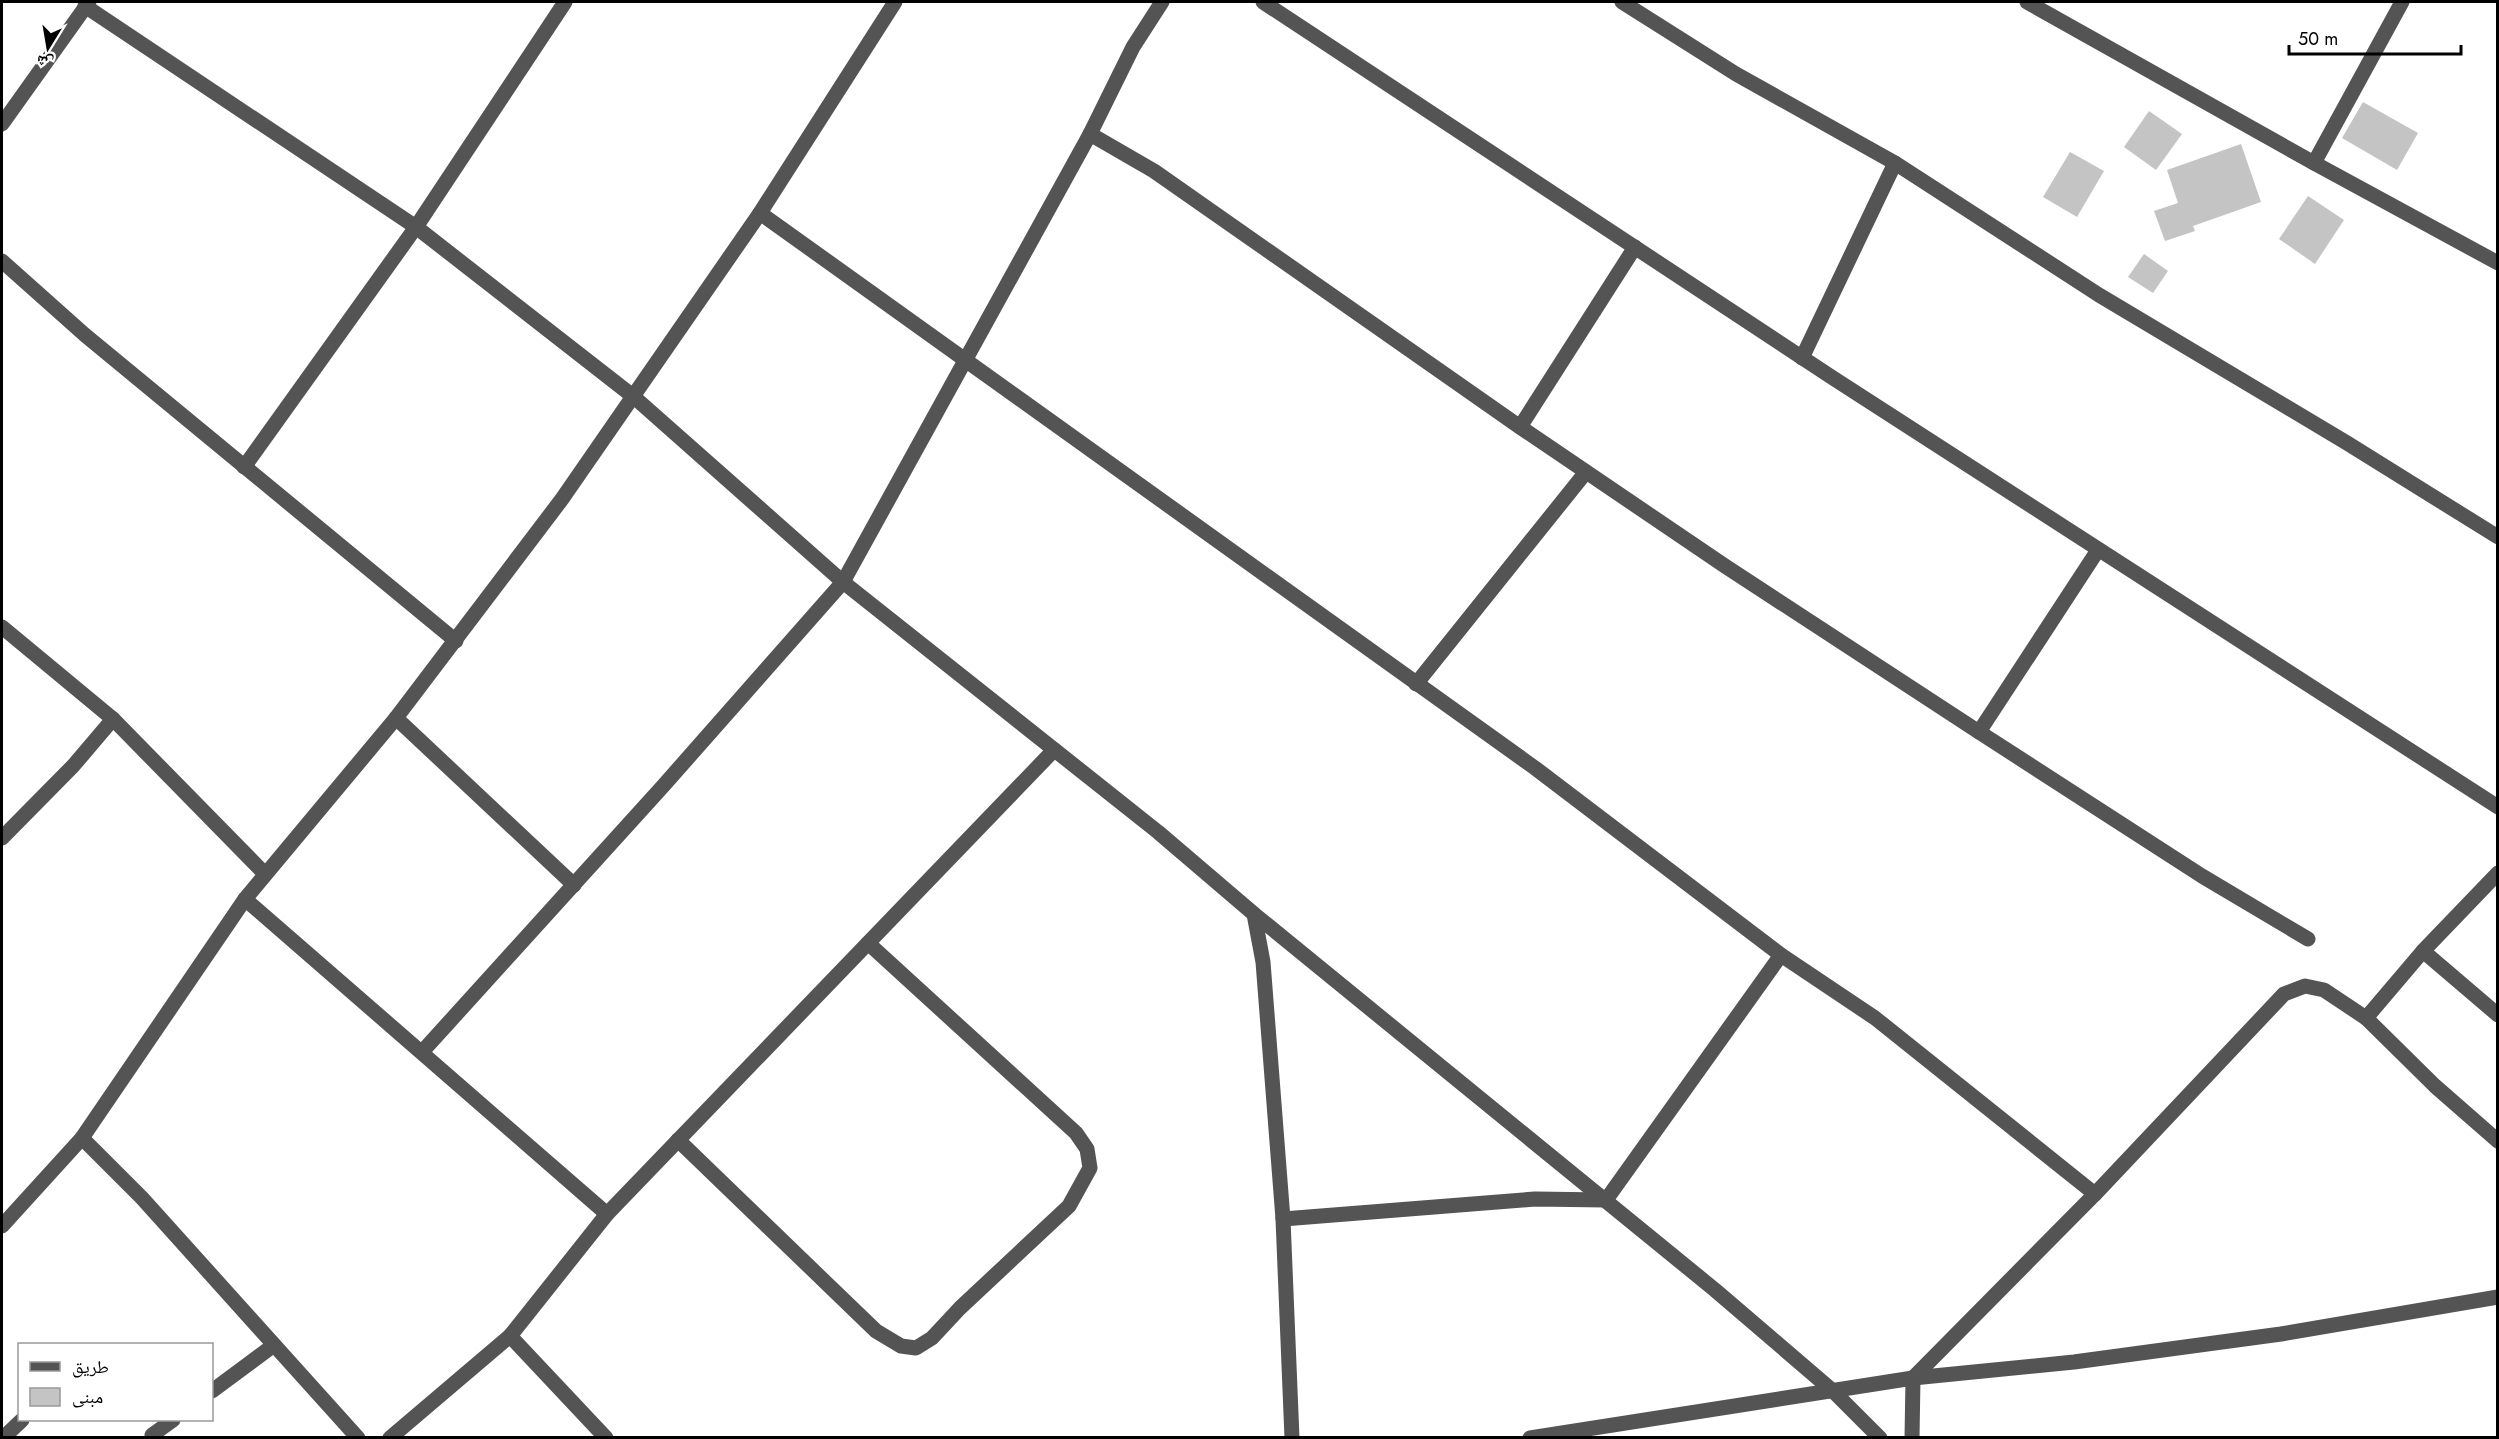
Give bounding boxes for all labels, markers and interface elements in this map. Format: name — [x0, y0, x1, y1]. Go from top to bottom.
north arrow — [18, 18, 78, 78]
scale bar — [2289, 18, 2462, 56]
text: 50 m — [2298, 26, 2338, 52]
text: ش — [35, 49, 56, 75]
legend — [18, 1343, 213, 1421]
text: طريق — [72, 1354, 109, 1380]
text: مبنى — [72, 1384, 103, 1410]

